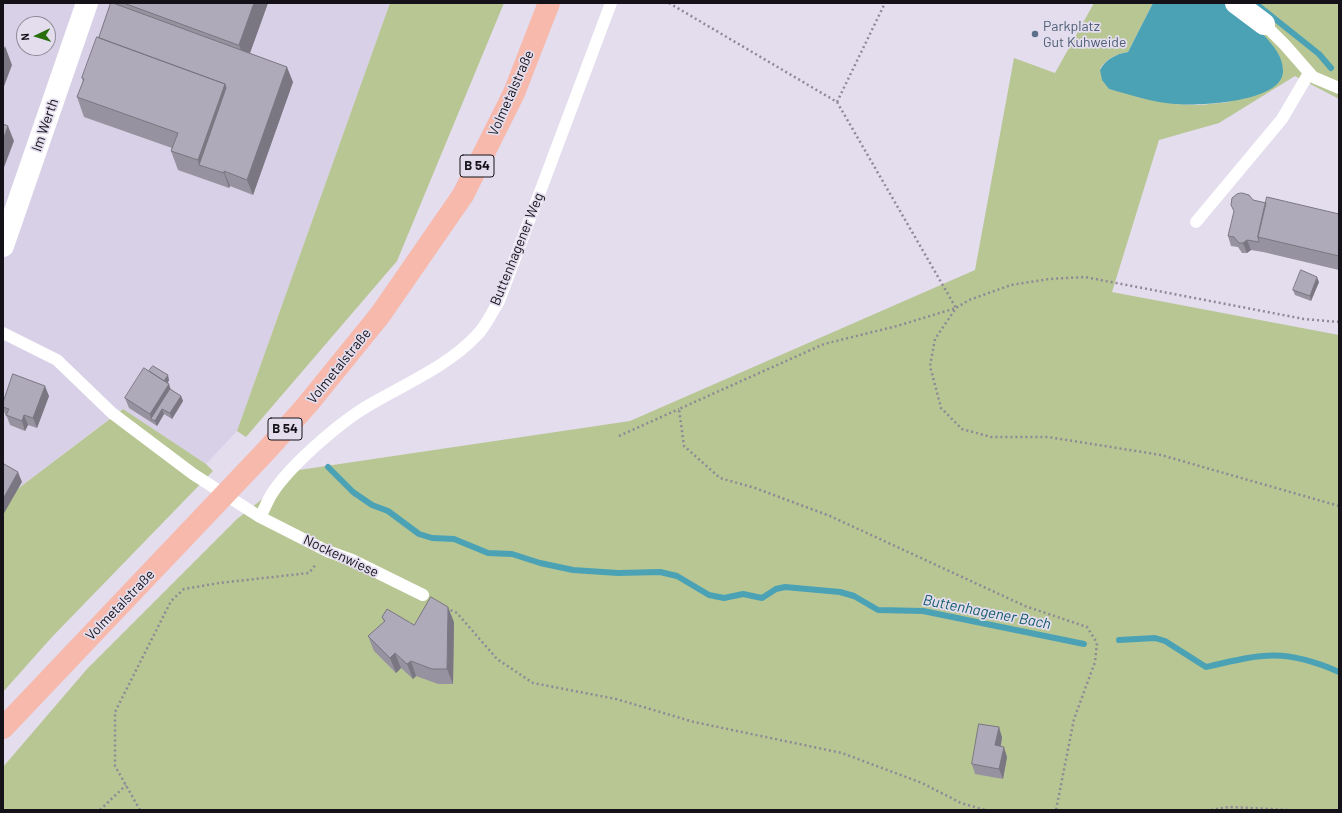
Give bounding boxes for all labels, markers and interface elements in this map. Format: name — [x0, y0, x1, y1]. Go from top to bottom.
north arrow — [16, 16, 56, 56]
place label: Parkplatz Gut Kuhweide — [1043, 18, 1126, 50]
marker: Parkplatz Gut Kuhweide — [1030, 29, 1040, 39]
text: N — [18, 33, 31, 41]
street label: Volmetalstraße — [485, 48, 537, 138]
street label: Im Werth — [28, 96, 62, 154]
road number: B 54 — [460, 155, 494, 177]
street label: Buttenhagener Weg — [487, 190, 547, 308]
street label: Volmetalstraße — [304, 325, 374, 407]
road number: B 54 — [268, 418, 302, 440]
street label: Nockenwiese — [301, 531, 381, 581]
street label: Volmetalstraße — [82, 566, 158, 644]
water label: Buttenhagener Bach — [922, 591, 1052, 633]

